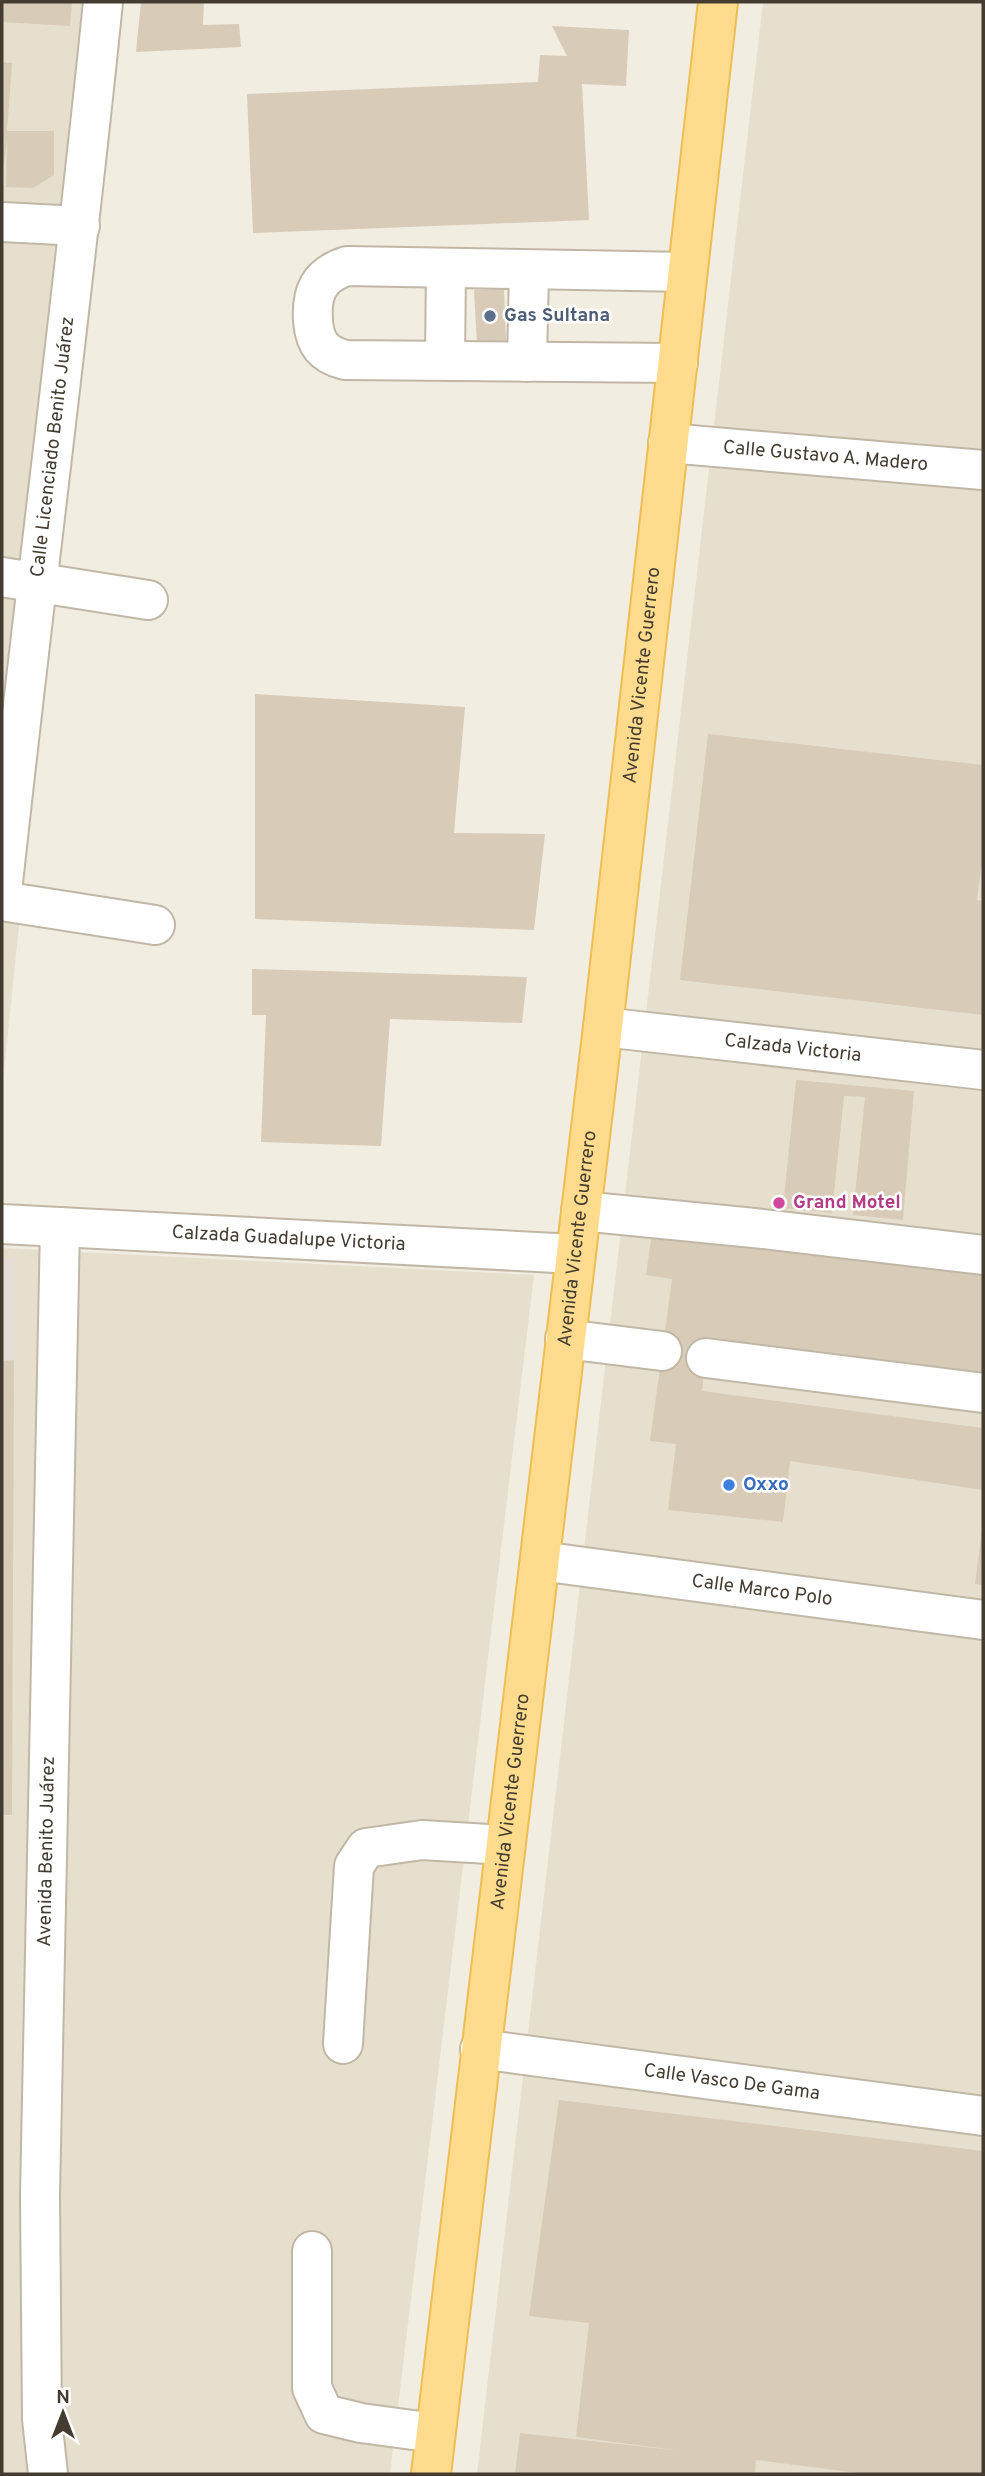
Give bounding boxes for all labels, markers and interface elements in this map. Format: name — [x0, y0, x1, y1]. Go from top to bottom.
place label: Gas Sultana — [504, 304, 610, 328]
marker: Gas Sultana — [482, 308, 498, 324]
street label: Calle Licenciado Benito Juárez — [26, 315, 80, 579]
street label: Calle Gustavo A. Madero — [722, 436, 929, 477]
street label: Avenida Vicente Guerrero — [618, 566, 667, 785]
street label: Calzada Victoria — [723, 1029, 863, 1068]
street label: Avenida Vicente Guerrero — [553, 1129, 603, 1348]
place label: Grand Motel — [793, 1191, 901, 1215]
marker: Grand Motel — [771, 1195, 787, 1211]
street label: Calzada Guadalupe Victoria — [171, 1221, 406, 1257]
place label: Oxxo — [743, 1473, 789, 1497]
marker: Oxxo — [721, 1477, 737, 1493]
street label: Calle Marco Polo — [690, 1569, 834, 1612]
street label: Avenida Vicente Guerrero — [486, 1692, 536, 1911]
street label: Avenida Benito Juárez — [33, 1756, 61, 1947]
street label: Calle Vasco De Gama — [642, 2059, 821, 2106]
north arrow — [28, 2378, 98, 2448]
text: N — [56, 2386, 70, 2410]

